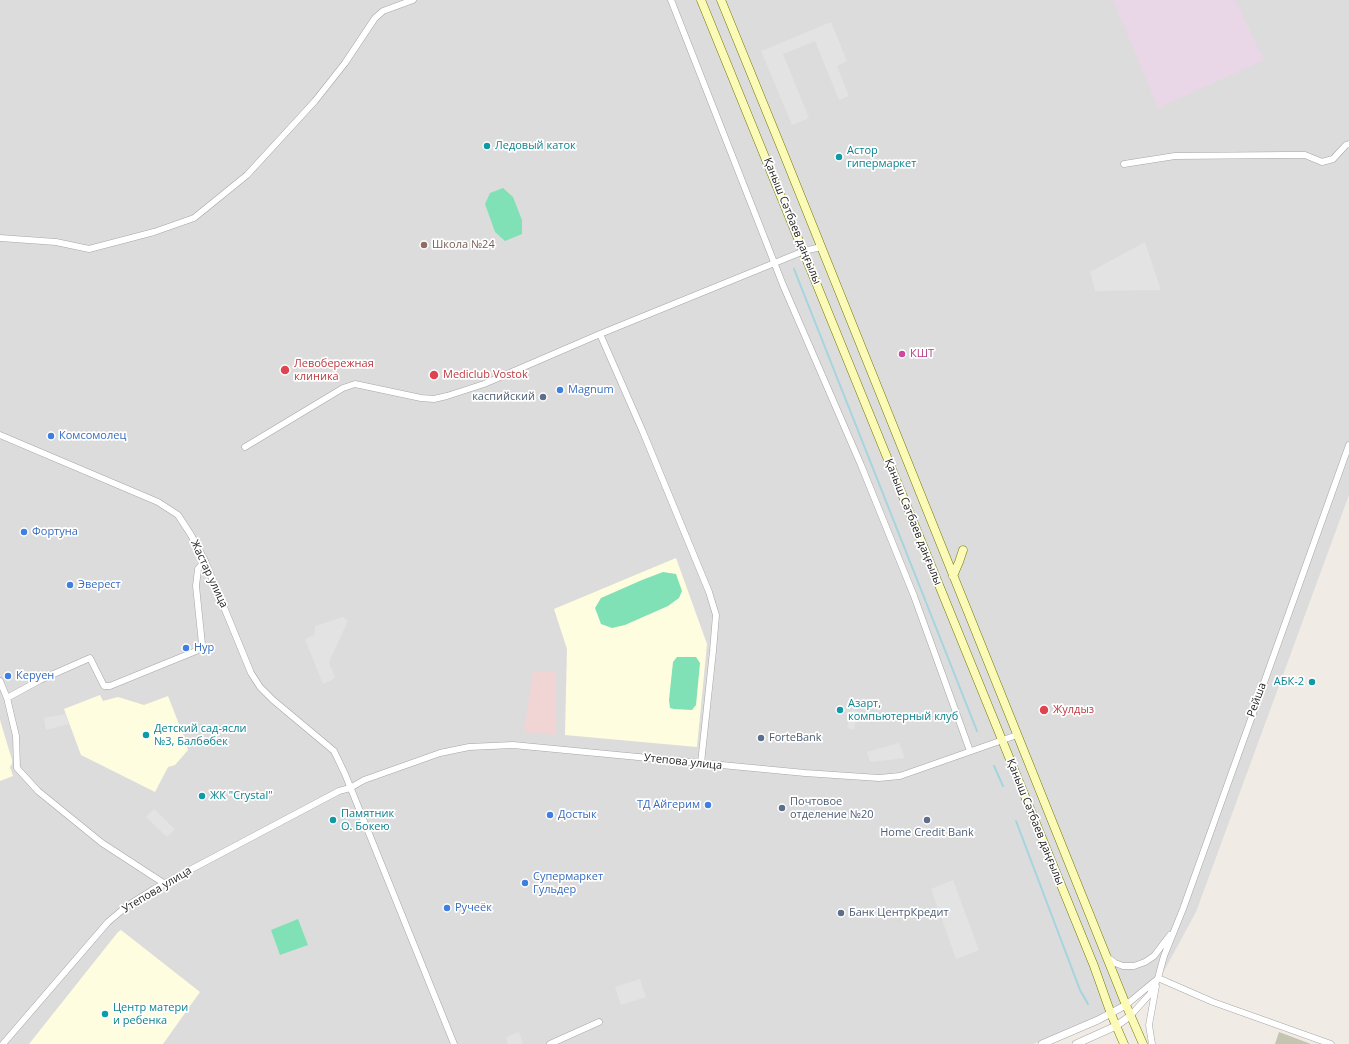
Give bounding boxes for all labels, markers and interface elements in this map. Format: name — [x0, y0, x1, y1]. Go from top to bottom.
place label: Ледовый каток — [495, 139, 576, 153]
marker: Ледовый каток — [482, 141, 492, 151]
place label: Астор гипермаркет — [847, 144, 916, 170]
marker: Астор гипермаркет — [834, 152, 844, 162]
street label: Қаныш Сәтбаев даңғылы — [761, 156, 823, 286]
place label: Школа №24 — [432, 238, 495, 252]
marker: Школа №24 — [419, 240, 429, 250]
place label: КШТ — [910, 347, 934, 361]
marker: КШТ — [897, 349, 907, 359]
place label: Левобережная клиника — [294, 357, 374, 383]
marker: Левобережная клиника — [279, 364, 291, 376]
place label: Mediclub Vostok — [443, 368, 528, 382]
marker: Mediclub Vostok — [428, 369, 440, 381]
place label: Magnum — [568, 383, 614, 397]
marker: Magnum — [555, 385, 565, 395]
place label: каспийский — [472, 390, 535, 404]
marker: каспийский — [538, 392, 548, 402]
place label: Комсомолец — [59, 429, 126, 443]
marker: Комсомолец — [46, 431, 56, 441]
street label: Қаныш Сәтбаев даңғылы — [882, 457, 944, 587]
place label: Фортуна — [32, 525, 78, 539]
marker: Фортуна — [19, 527, 29, 537]
street label: Жастар улица — [188, 538, 230, 610]
place label: Эверест — [78, 578, 121, 592]
marker: Эверест — [65, 580, 75, 590]
place label: Нур — [194, 641, 214, 655]
marker: Нур — [181, 643, 191, 653]
place label: Керуен — [16, 669, 54, 683]
marker: Керуен — [3, 671, 13, 681]
place label: АБК-2 — [1274, 675, 1304, 689]
marker: АБК-2 — [1307, 677, 1317, 687]
street label: Рейша — [1245, 681, 1269, 719]
place label: Азарт, компьютерный клуб — [848, 697, 958, 723]
place label: Жулдыз — [1053, 703, 1094, 717]
marker: Жулдыз — [1038, 704, 1050, 716]
marker: Азарт, компьютерный клуб — [835, 705, 845, 715]
place label: Детский сад-ясли №3, Балбөбек — [154, 722, 247, 748]
marker: Детский сад-ясли №3, Балбөбек — [141, 730, 151, 740]
place label: ForteBank — [769, 731, 822, 745]
marker: ForteBank — [756, 733, 766, 743]
street label: Утепова улица — [643, 751, 723, 773]
street label: Қаныш Сәтбаев даңғылы — [1004, 757, 1066, 887]
place label: ЖК "Crystal" — [210, 789, 273, 803]
marker: ЖК "Crystal" — [197, 791, 207, 801]
place label: Почтовое отделение №20 — [790, 795, 874, 821]
place label: ТД Айгерим — [637, 798, 700, 812]
marker: ТД Айгерим — [703, 800, 713, 810]
marker: Почтовое отделение №20 — [777, 803, 787, 813]
place label: Памятник О. Бокею — [341, 807, 394, 833]
place label: Достык — [558, 808, 597, 822]
marker: Достык — [545, 810, 555, 820]
marker: Памятник О. Бокею — [328, 815, 338, 825]
marker: Home Credit Bank — [922, 815, 932, 825]
place label: Home Credit Bank — [880, 826, 974, 840]
street label: Утепова улица — [120, 864, 194, 916]
place label: Супермаркет Гульдер — [533, 870, 603, 896]
marker: Супермаркет Гульдер — [520, 878, 530, 888]
place label: Ручеёк — [455, 901, 492, 915]
marker: Ручеёк — [442, 903, 452, 913]
place label: Банк ЦентрКредит — [849, 906, 949, 920]
marker: Банк ЦентрКредит — [836, 908, 846, 918]
place label: Центр матери и ребенка — [113, 1001, 188, 1027]
marker: Центр матери и ребенка — [100, 1009, 110, 1019]

